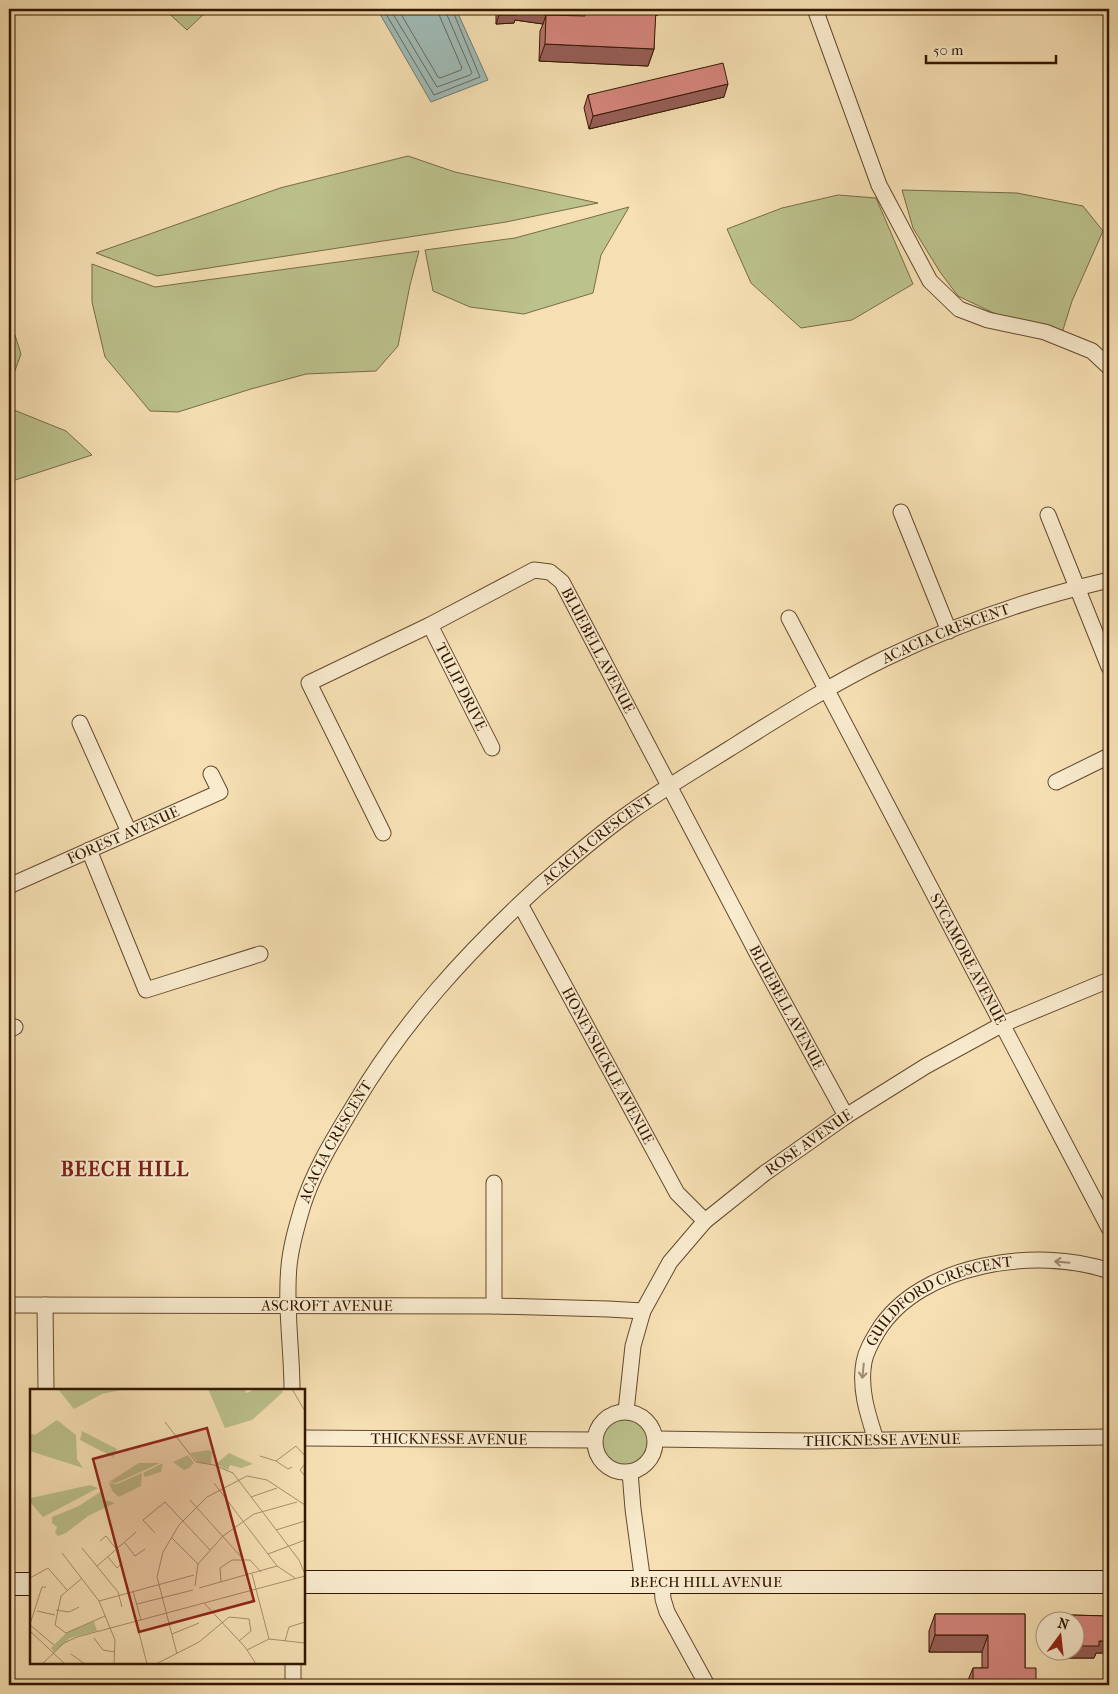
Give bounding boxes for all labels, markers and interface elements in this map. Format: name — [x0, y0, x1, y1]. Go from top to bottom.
scale bar — [926, 32, 1056, 64]
text: 50 m — [933, 41, 964, 59]
street label: BLUEBELL AVENUE — [558, 584, 638, 716]
street label: ACACIA CRESCENT — [878, 599, 1013, 668]
street label: TULIP DRIVE — [431, 640, 491, 734]
street label: ACACIA CRESCENT — [537, 790, 657, 889]
street label: FOREST AVENUE — [64, 802, 182, 868]
street label: SYCAMORE AVENUE — [926, 890, 1010, 1028]
street label: BLUEBELL AVENUE — [745, 942, 828, 1073]
street label: HONEYSUCKLE AVENUE — [558, 984, 658, 1147]
street label: ACACIA CRESCENT — [295, 1077, 376, 1206]
street label: ROSE AVENUE — [762, 1105, 856, 1179]
district label: BEECH HILL — [61, 1158, 189, 1181]
street label: GUILDFORD CRESCENT — [862, 1252, 1014, 1349]
one-way arrow — [1054, 1257, 1070, 1267]
street label: ASCROFT AVENUE — [260, 1297, 393, 1315]
one-way arrow — [858, 1363, 868, 1379]
inset map — [30, 1389, 305, 1664]
street label: THICKNESSE AVENUE — [370, 1429, 528, 1449]
street label: THICKNESSE AVENUE — [803, 1430, 961, 1450]
street label: BEECH HILL AVENUE — [630, 1573, 782, 1591]
north arrow — [1036, 1612, 1086, 1662]
text: N — [1056, 1614, 1071, 1634]

